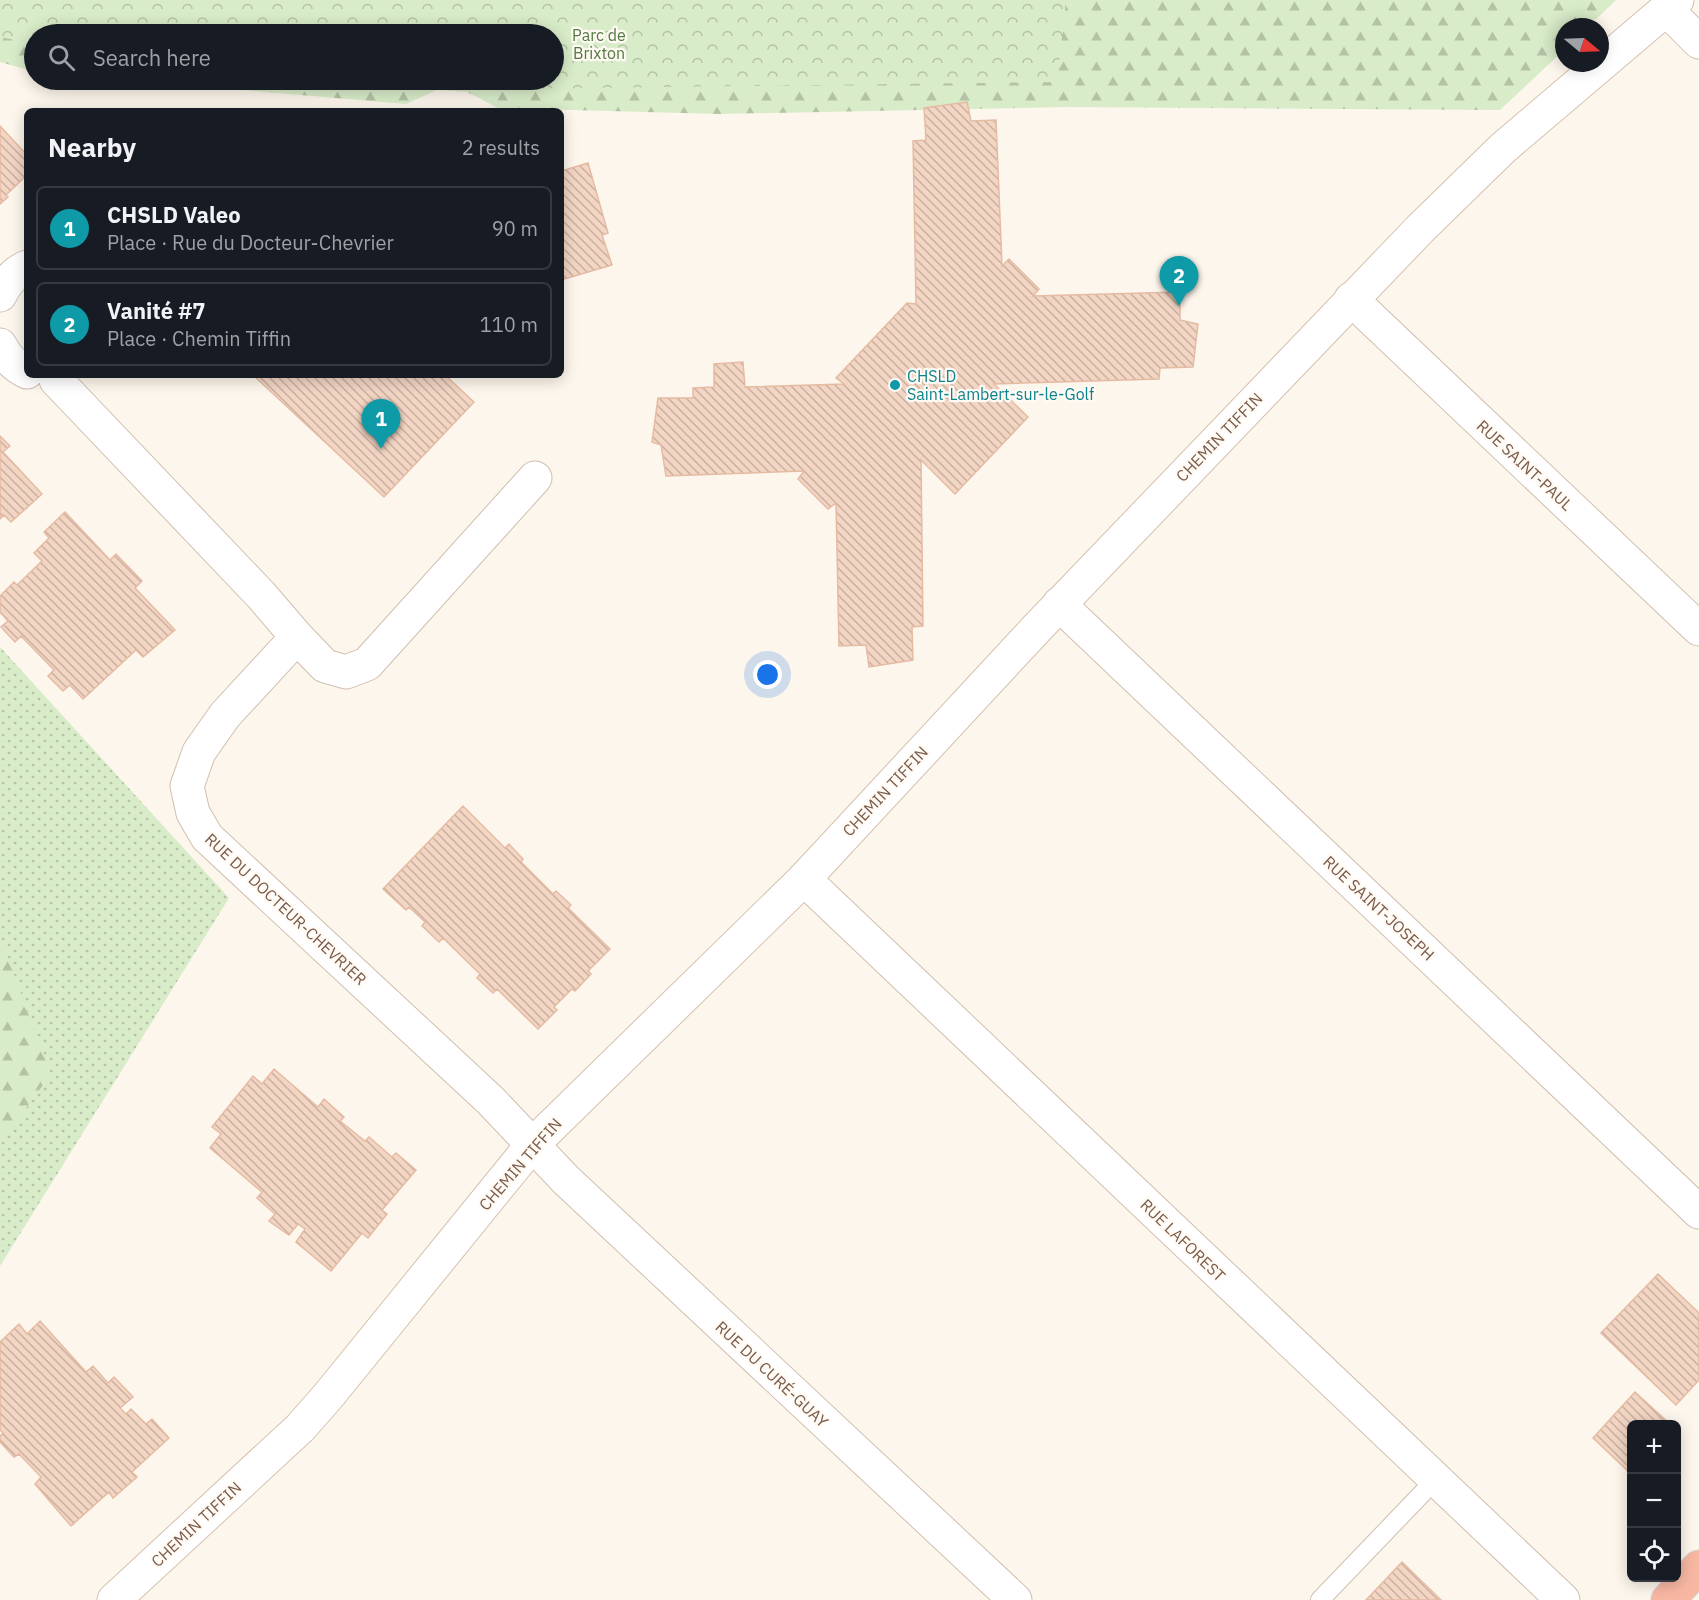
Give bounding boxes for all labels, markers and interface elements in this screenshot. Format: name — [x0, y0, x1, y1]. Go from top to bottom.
north arrow — [1555, 18, 1609, 72]
search box — [24, 24, 564, 90]
park label: Parc de Brixton — [572, 25, 626, 63]
icon: search — [45, 41, 78, 74]
text: Search here — [93, 43, 211, 72]
text: Nearby — [48, 130, 136, 164]
text: 2 results — [462, 134, 540, 161]
text: CHSLD Valeo — [107, 200, 241, 229]
text: 1 — [64, 215, 76, 242]
text: 90 m — [492, 215, 538, 242]
text: Place · Rue du Docteur-Chevrier — [107, 229, 394, 256]
pin: 2 — [1160, 256, 1198, 306]
text: Vanité #7 — [107, 296, 205, 325]
text: 2 — [64, 311, 76, 338]
text: 110 m — [480, 311, 538, 338]
text: Place · Chemin Tiffin — [107, 325, 291, 352]
place label: CHSLD Saint-Lambert-sur-le-Golf — [907, 366, 1094, 404]
marker: CHSLD Saint-Lambert-sur-le-Golf — [888, 378, 902, 392]
street label: CHEMIN TIFFIN — [1171, 388, 1267, 486]
pin: 1 — [362, 400, 400, 449]
street label: RUE SAINT-PAUL — [1473, 415, 1577, 515]
your location — [753, 660, 782, 689]
street label: CHEMIN TIFFIN — [838, 742, 932, 840]
street label: RUE DU DOCTEUR-CHEVRIER — [201, 829, 371, 989]
street label: RUE SAINT-JOSEPH — [1319, 851, 1439, 965]
street label: CHEMIN TIFFIN — [474, 1114, 566, 1214]
street label: RUE LAFOREST — [1136, 1194, 1230, 1286]
street label: RUE DU CURÉ-GUAY — [711, 1316, 834, 1432]
map controls — [1627, 1420, 1681, 1582]
button: + — [1627, 1420, 1681, 1474]
button: − — [1627, 1474, 1681, 1528]
street label: CHEMIN TIFFIN — [147, 1477, 245, 1571]
button: locate — [1627, 1528, 1681, 1582]

